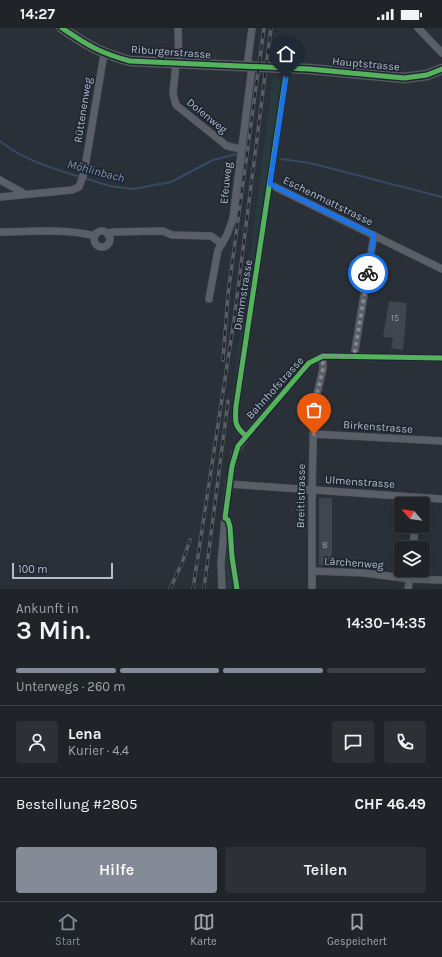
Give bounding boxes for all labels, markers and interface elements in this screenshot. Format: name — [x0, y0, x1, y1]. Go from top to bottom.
text: 14:27 — [20, 5, 55, 23]
pin — [269, 37, 303, 78]
street label: Riburgerstrasse — [131, 43, 212, 61]
icon: home — [275, 43, 297, 65]
street label: Hauptstrasse — [332, 55, 401, 73]
street label: Rüttenenweg — [71, 76, 95, 144]
street label: Dolenweg — [184, 96, 231, 137]
water label: Möhlinbach — [66, 157, 126, 185]
street label: Efeuweg — [217, 161, 235, 205]
street label: Eschenmattstrasse — [281, 174, 375, 229]
courier — [348, 253, 388, 293]
street label: Dammstrasse — [231, 259, 255, 331]
icon: bike — [357, 262, 379, 284]
house number: 15 — [391, 313, 399, 323]
street label: Bahnhofstrasse — [244, 354, 307, 422]
pin — [297, 393, 331, 434]
icon: bag — [303, 399, 325, 421]
street label: Birkenstrasse — [343, 418, 414, 436]
street label: Breitistrasse — [294, 463, 308, 528]
street label: Ulmenstrasse — [325, 473, 396, 491]
north arrow — [394, 497, 430, 533]
map controls — [394, 497, 430, 577]
house number: 8 — [322, 540, 328, 550]
button: layers — [394, 541, 430, 577]
street label: Lärchenweg — [324, 554, 385, 572]
scale bar — [12, 561, 113, 580]
text: 100 m — [18, 563, 48, 576]
text: Ankunft in — [16, 601, 79, 616]
text: 14:30–14:35 — [346, 614, 426, 632]
text: 3 Min. — [16, 615, 91, 646]
text: Unterwegs · 260 m — [16, 679, 125, 694]
button: person — [16, 721, 58, 763]
button: chat — [332, 721, 374, 763]
button: phone — [384, 721, 426, 763]
text: Lena — [68, 725, 101, 743]
text: Kurier · 4.4 — [68, 743, 129, 758]
text: Bestellung #2805 — [16, 795, 137, 813]
text: CHF 46.49 — [355, 795, 426, 813]
button: Hilfe — [16, 847, 217, 893]
button: Teilen — [225, 847, 426, 893]
tab: Start — [55, 911, 80, 948]
tab: Karte — [190, 911, 217, 948]
tab: Gespeichert — [327, 911, 387, 948]

